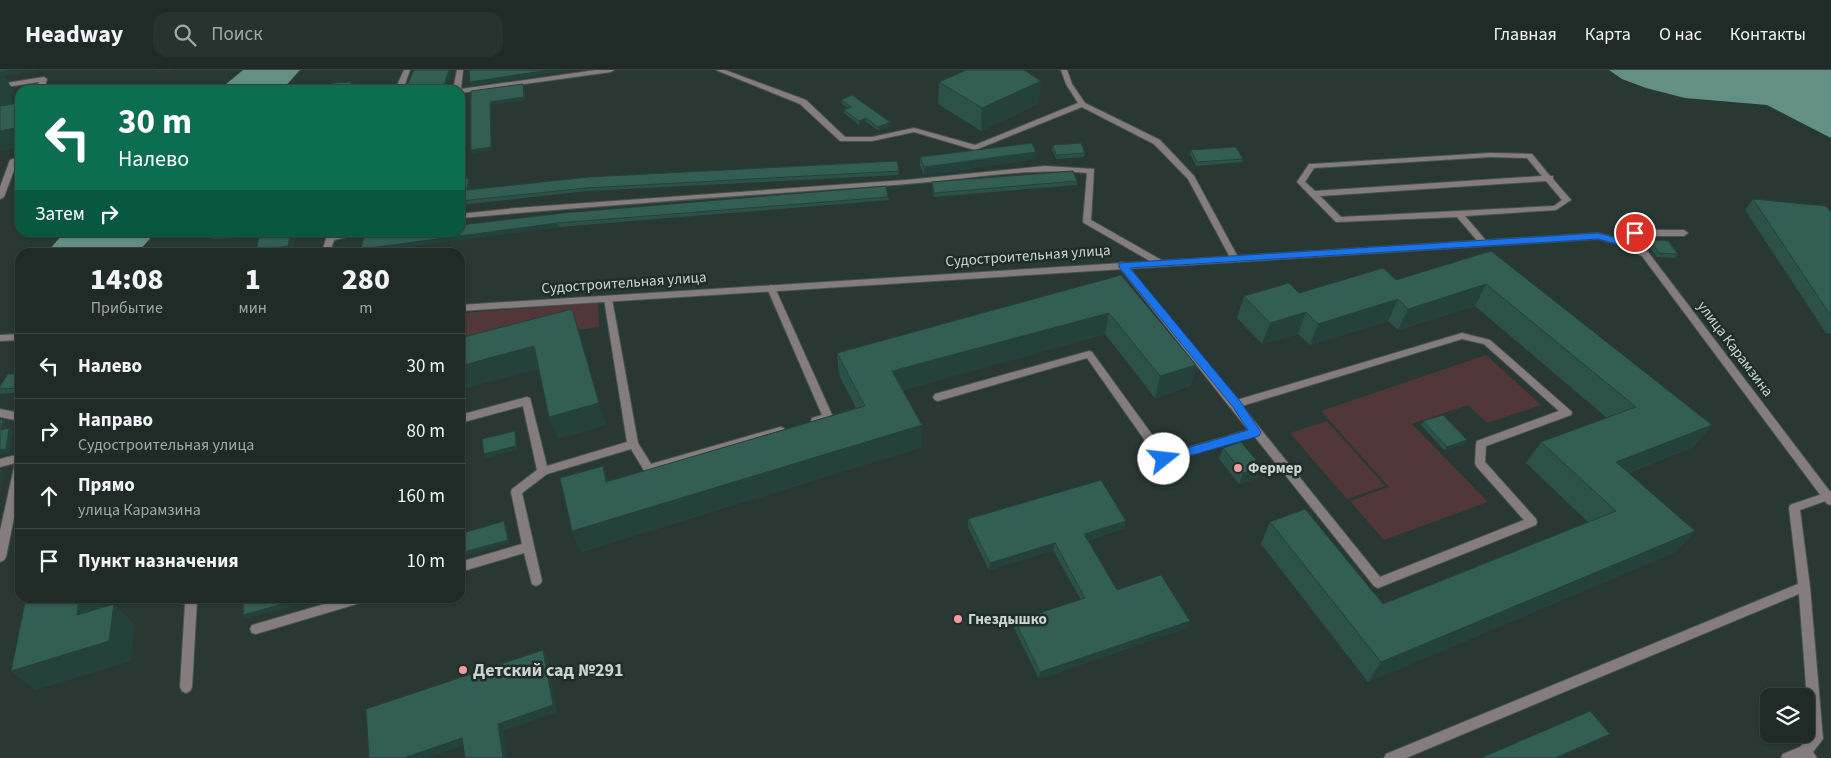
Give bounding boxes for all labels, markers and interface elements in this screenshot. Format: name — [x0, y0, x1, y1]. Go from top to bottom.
search box — [153, 12, 503, 57]
text: Headway — [25, 17, 123, 52]
icon: search — [171, 21, 199, 49]
text: Поиск — [211, 21, 263, 48]
text: Главная — [1494, 22, 1557, 47]
text: Карта — [1585, 22, 1631, 47]
text: О нас — [1659, 22, 1702, 47]
text: Контакты — [1730, 22, 1806, 47]
text: 30 m — [118, 97, 192, 147]
icon: left — [35, 105, 100, 170]
text: Налево — [118, 143, 189, 175]
icon: right — [95, 200, 123, 228]
text: Затем — [35, 201, 85, 228]
pin — [1614, 212, 1656, 254]
icon: arrive — [1621, 219, 1649, 247]
street label: Судостроительная улица — [945, 240, 1111, 272]
text: 14:08 — [90, 258, 163, 301]
text: 1 — [245, 258, 261, 301]
text: 280 — [342, 258, 390, 301]
street label: Судостроительная улица — [541, 267, 707, 299]
text: Прибытие — [91, 297, 163, 319]
text: мин — [239, 297, 267, 319]
text: m — [359, 297, 373, 319]
street label: улица Карамзина — [1692, 297, 1778, 401]
icon: left — [35, 352, 63, 380]
text: Налево — [78, 353, 142, 380]
text: 30 m — [407, 353, 445, 380]
text: Направо — [78, 407, 153, 434]
icon: right — [35, 417, 63, 445]
text: 80 m — [407, 418, 445, 445]
position arrow — [1137, 432, 1189, 484]
text: Судостроительная улица — [78, 434, 254, 456]
place label: Фермер — [1248, 458, 1302, 479]
marker: Фермер — [1232, 462, 1244, 474]
text: Прямо — [78, 472, 135, 499]
icon: ahead — [35, 482, 63, 510]
text: 160 m — [397, 483, 445, 510]
text: улица Карамзина — [78, 499, 201, 521]
icon: arrive — [35, 547, 63, 575]
text: Пункт назначения — [78, 548, 239, 575]
text: 10 m — [407, 548, 445, 575]
place label: Гнездышко — [968, 609, 1047, 630]
marker: Гнездышко — [952, 613, 964, 625]
place label: Детский сад №291 — [473, 658, 624, 683]
marker: Детский сад №291 — [457, 664, 469, 676]
map controls — [1760, 688, 1815, 743]
button: layers — [1760, 688, 1815, 743]

